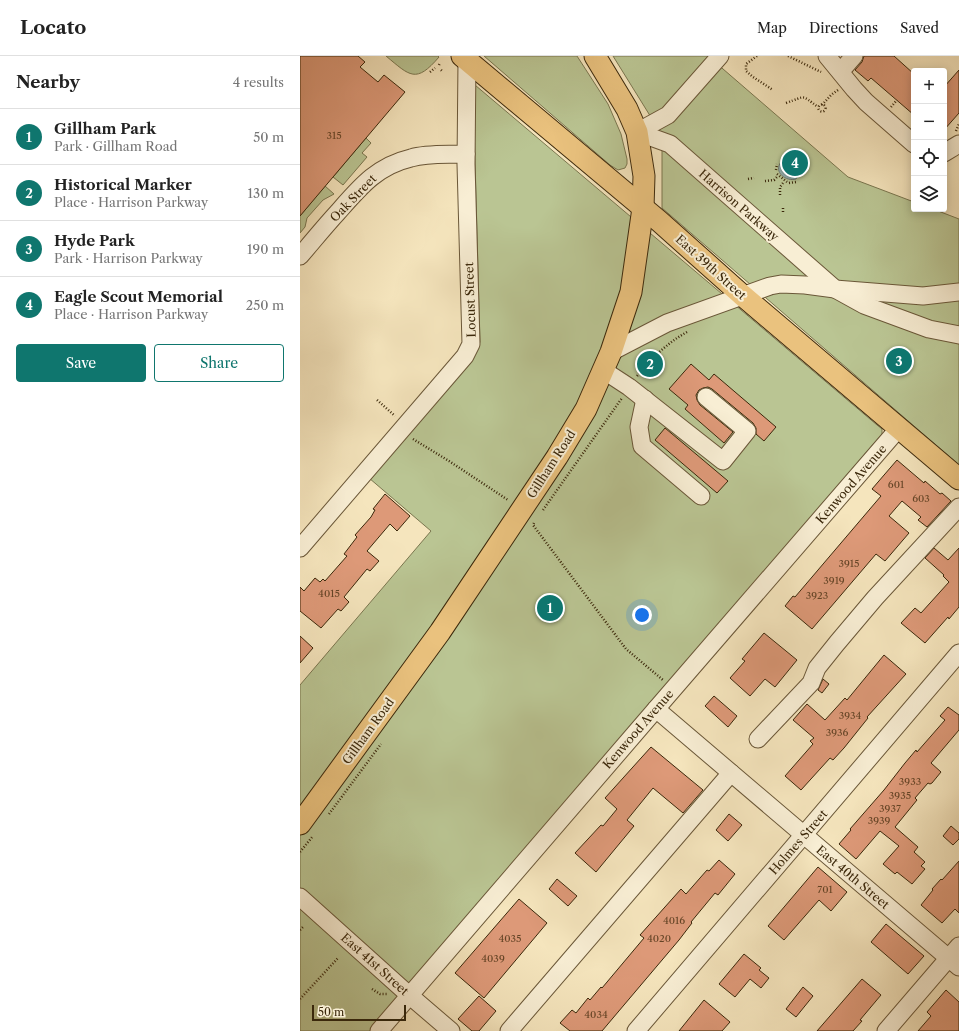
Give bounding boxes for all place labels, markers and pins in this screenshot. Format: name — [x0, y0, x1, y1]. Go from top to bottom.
pin: 4 — [782, 148, 808, 178]
pin: 3 — [886, 346, 912, 376]
pin: 2 — [637, 349, 663, 379]
pin: 1 — [537, 593, 563, 623]

